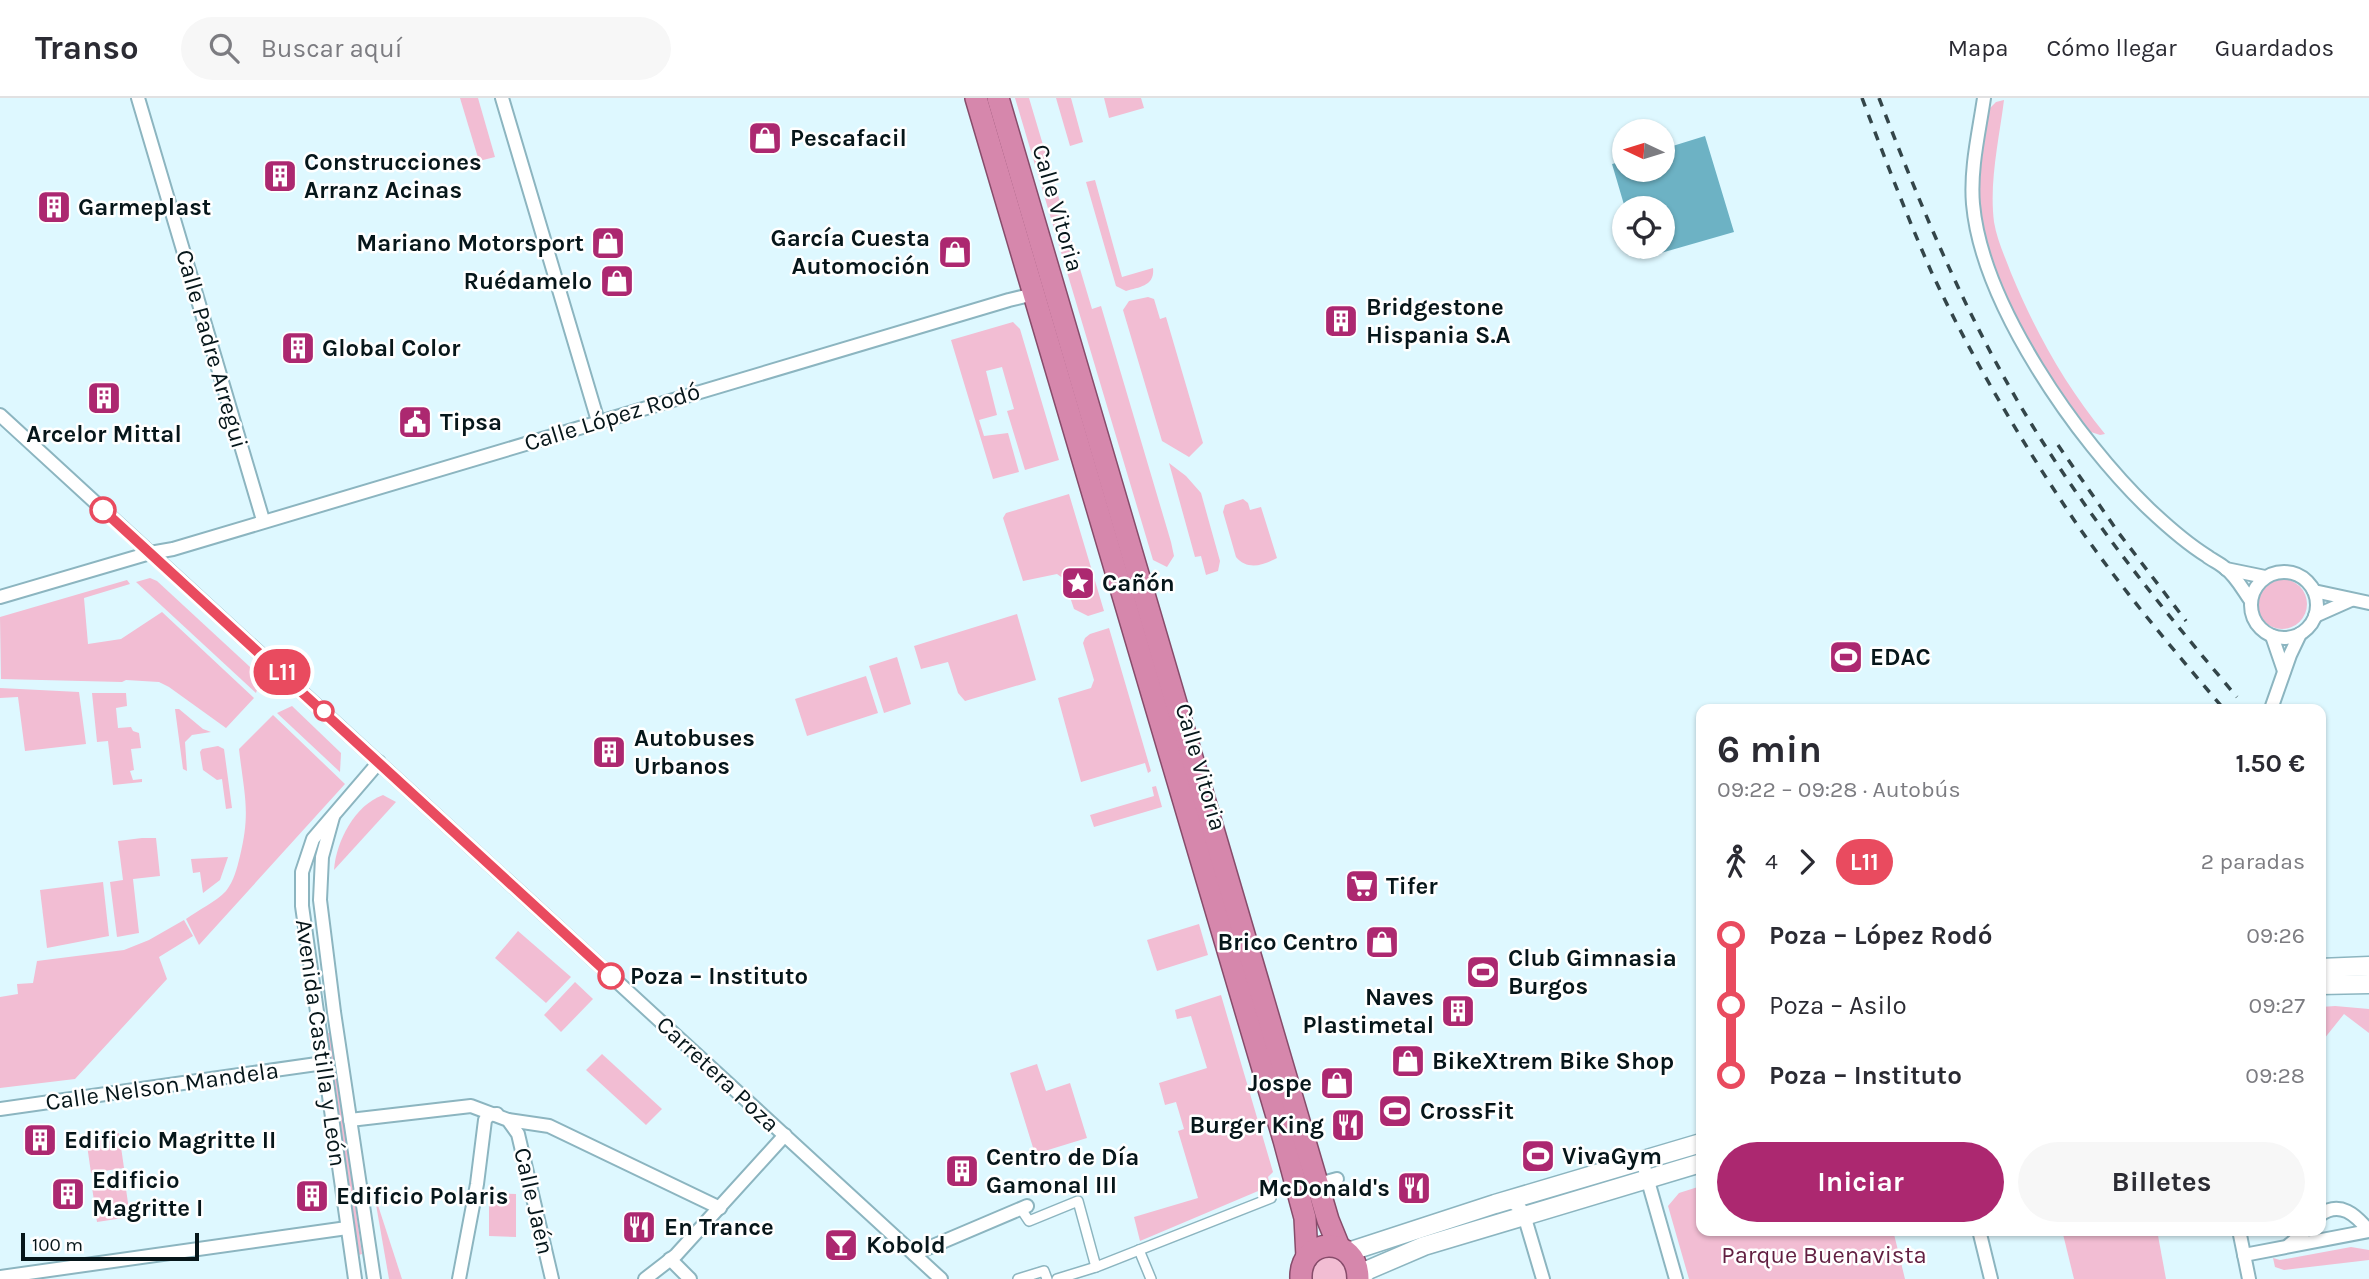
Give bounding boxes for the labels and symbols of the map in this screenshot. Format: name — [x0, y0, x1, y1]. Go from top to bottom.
shop icon: Pescafacil — [746, 119, 784, 157]
north arrow — [1612, 119, 1675, 182]
place label: Pescafacil — [790, 124, 907, 152]
street label: Calle Vitoria — [1026, 141, 1090, 275]
place label: Construcciones Arranz Acinas — [304, 148, 482, 204]
building icon: Construcciones Arranz Acinas — [261, 157, 299, 195]
building icon: Garmeplast — [35, 188, 73, 226]
place label: Garmeplast — [78, 193, 211, 221]
shop icon: Mariano Motorsport — [589, 224, 627, 262]
place label: García Cuesta Automoción — [770, 224, 930, 280]
place label: Mariano Motorsport — [356, 229, 584, 257]
shop icon: García Cuesta Automoción — [936, 233, 974, 271]
street label: Calle Padre Arregui — [170, 246, 254, 452]
shop icon: Ruédamelo — [598, 262, 636, 300]
place label: Ruédamelo — [464, 267, 592, 295]
place label: Bridgestone Hispania S.A — [1366, 293, 1511, 349]
building icon: Bridgestone Hispania S.A — [1322, 302, 1360, 340]
building icon: Global Color — [279, 329, 317, 367]
place label: Global Color — [322, 334, 461, 362]
street label: Calle López Rodó — [521, 377, 703, 457]
building icon: Arcelor Mittal — [85, 379, 123, 417]
public building icon: Tipsa — [396, 403, 434, 441]
place label: Tipsa — [440, 408, 502, 436]
place label: Arcelor Mittal — [26, 420, 182, 448]
unlabelled marker — [90, 497, 116, 523]
place icon: Cañón — [1059, 564, 1097, 602]
place label: Cañón — [1102, 569, 1175, 597]
sports icon: EDAC — [1827, 638, 1865, 676]
place label: EDAC — [1870, 643, 1931, 671]
line badge: L11 — [242, 649, 322, 695]
street label: Calle Vitoria — [1169, 700, 1233, 834]
unlabelled marker — [314, 701, 334, 721]
place label: Autobuses Urbanos — [634, 724, 755, 780]
building icon: Autobuses Urbanos — [590, 733, 628, 771]
supermarket icon: Tifer — [1343, 867, 1381, 905]
place label: Tifer — [1386, 872, 1438, 900]
street label: Avenida Castilla y León — [290, 918, 352, 1168]
shop icon: Brico Centro — [1363, 923, 1401, 961]
place label: Brico Centro — [1217, 928, 1358, 956]
place label: Club Gimnasia Burgos — [1508, 944, 1677, 1000]
sports icon: Club Gimnasia Burgos — [1464, 953, 1502, 991]
place label: Poza – Instituto — [630, 962, 808, 990]
marker: Poza – Instituto — [598, 963, 624, 989]
place label: Naves Plastimetal — [1302, 983, 1434, 1039]
building icon: Naves Plastimetal — [1439, 992, 1477, 1030]
street label: Carretera Poza — [651, 1010, 785, 1138]
shop icon: BikeXtrem Bike Shop — [1389, 1042, 1427, 1080]
place label: BikeXtrem Bike Shop — [1432, 1047, 1674, 1075]
street label: Calle Nelson Mandela — [44, 1056, 280, 1116]
shop icon: Jospe — [1318, 1064, 1356, 1102]
place label: Jospe — [1248, 1069, 1312, 1097]
sports icon: CrossFit — [1376, 1092, 1414, 1130]
place label: CrossFit — [1420, 1097, 1514, 1125]
restaurant icon: Burger King — [1329, 1106, 1367, 1144]
place label: Burger King — [1190, 1111, 1324, 1139]
building icon: Edificio Magritte II — [21, 1121, 59, 1159]
place label: Edificio Magritte II — [64, 1126, 276, 1154]
sports icon: VivaGym — [1519, 1137, 1557, 1175]
place label: VivaGym — [1562, 1142, 1662, 1170]
place label: Centro de Día Gamonal III — [986, 1143, 1139, 1199]
street label: Calle Jaén — [508, 1145, 560, 1257]
building icon: Centro de Día Gamonal III — [943, 1152, 981, 1190]
place label: Edificio Magritte I — [92, 1166, 203, 1222]
restaurant icon: McDonald's — [1395, 1169, 1433, 1207]
place label: McDonald's — [1258, 1174, 1390, 1202]
building icon: Edificio Magritte I — [49, 1175, 87, 1213]
building icon: Edificio Polaris — [293, 1177, 331, 1215]
place label: Edificio Polaris — [336, 1182, 508, 1210]
restaurant icon: En Trance — [620, 1208, 658, 1246]
place label: En Trance — [664, 1213, 774, 1241]
bar icon: Kobold — [822, 1226, 860, 1264]
scale bar — [21, 1230, 200, 1262]
place label: Kobold — [866, 1231, 946, 1259]
park label: Parque Buenavista — [1721, 1241, 1927, 1269]

